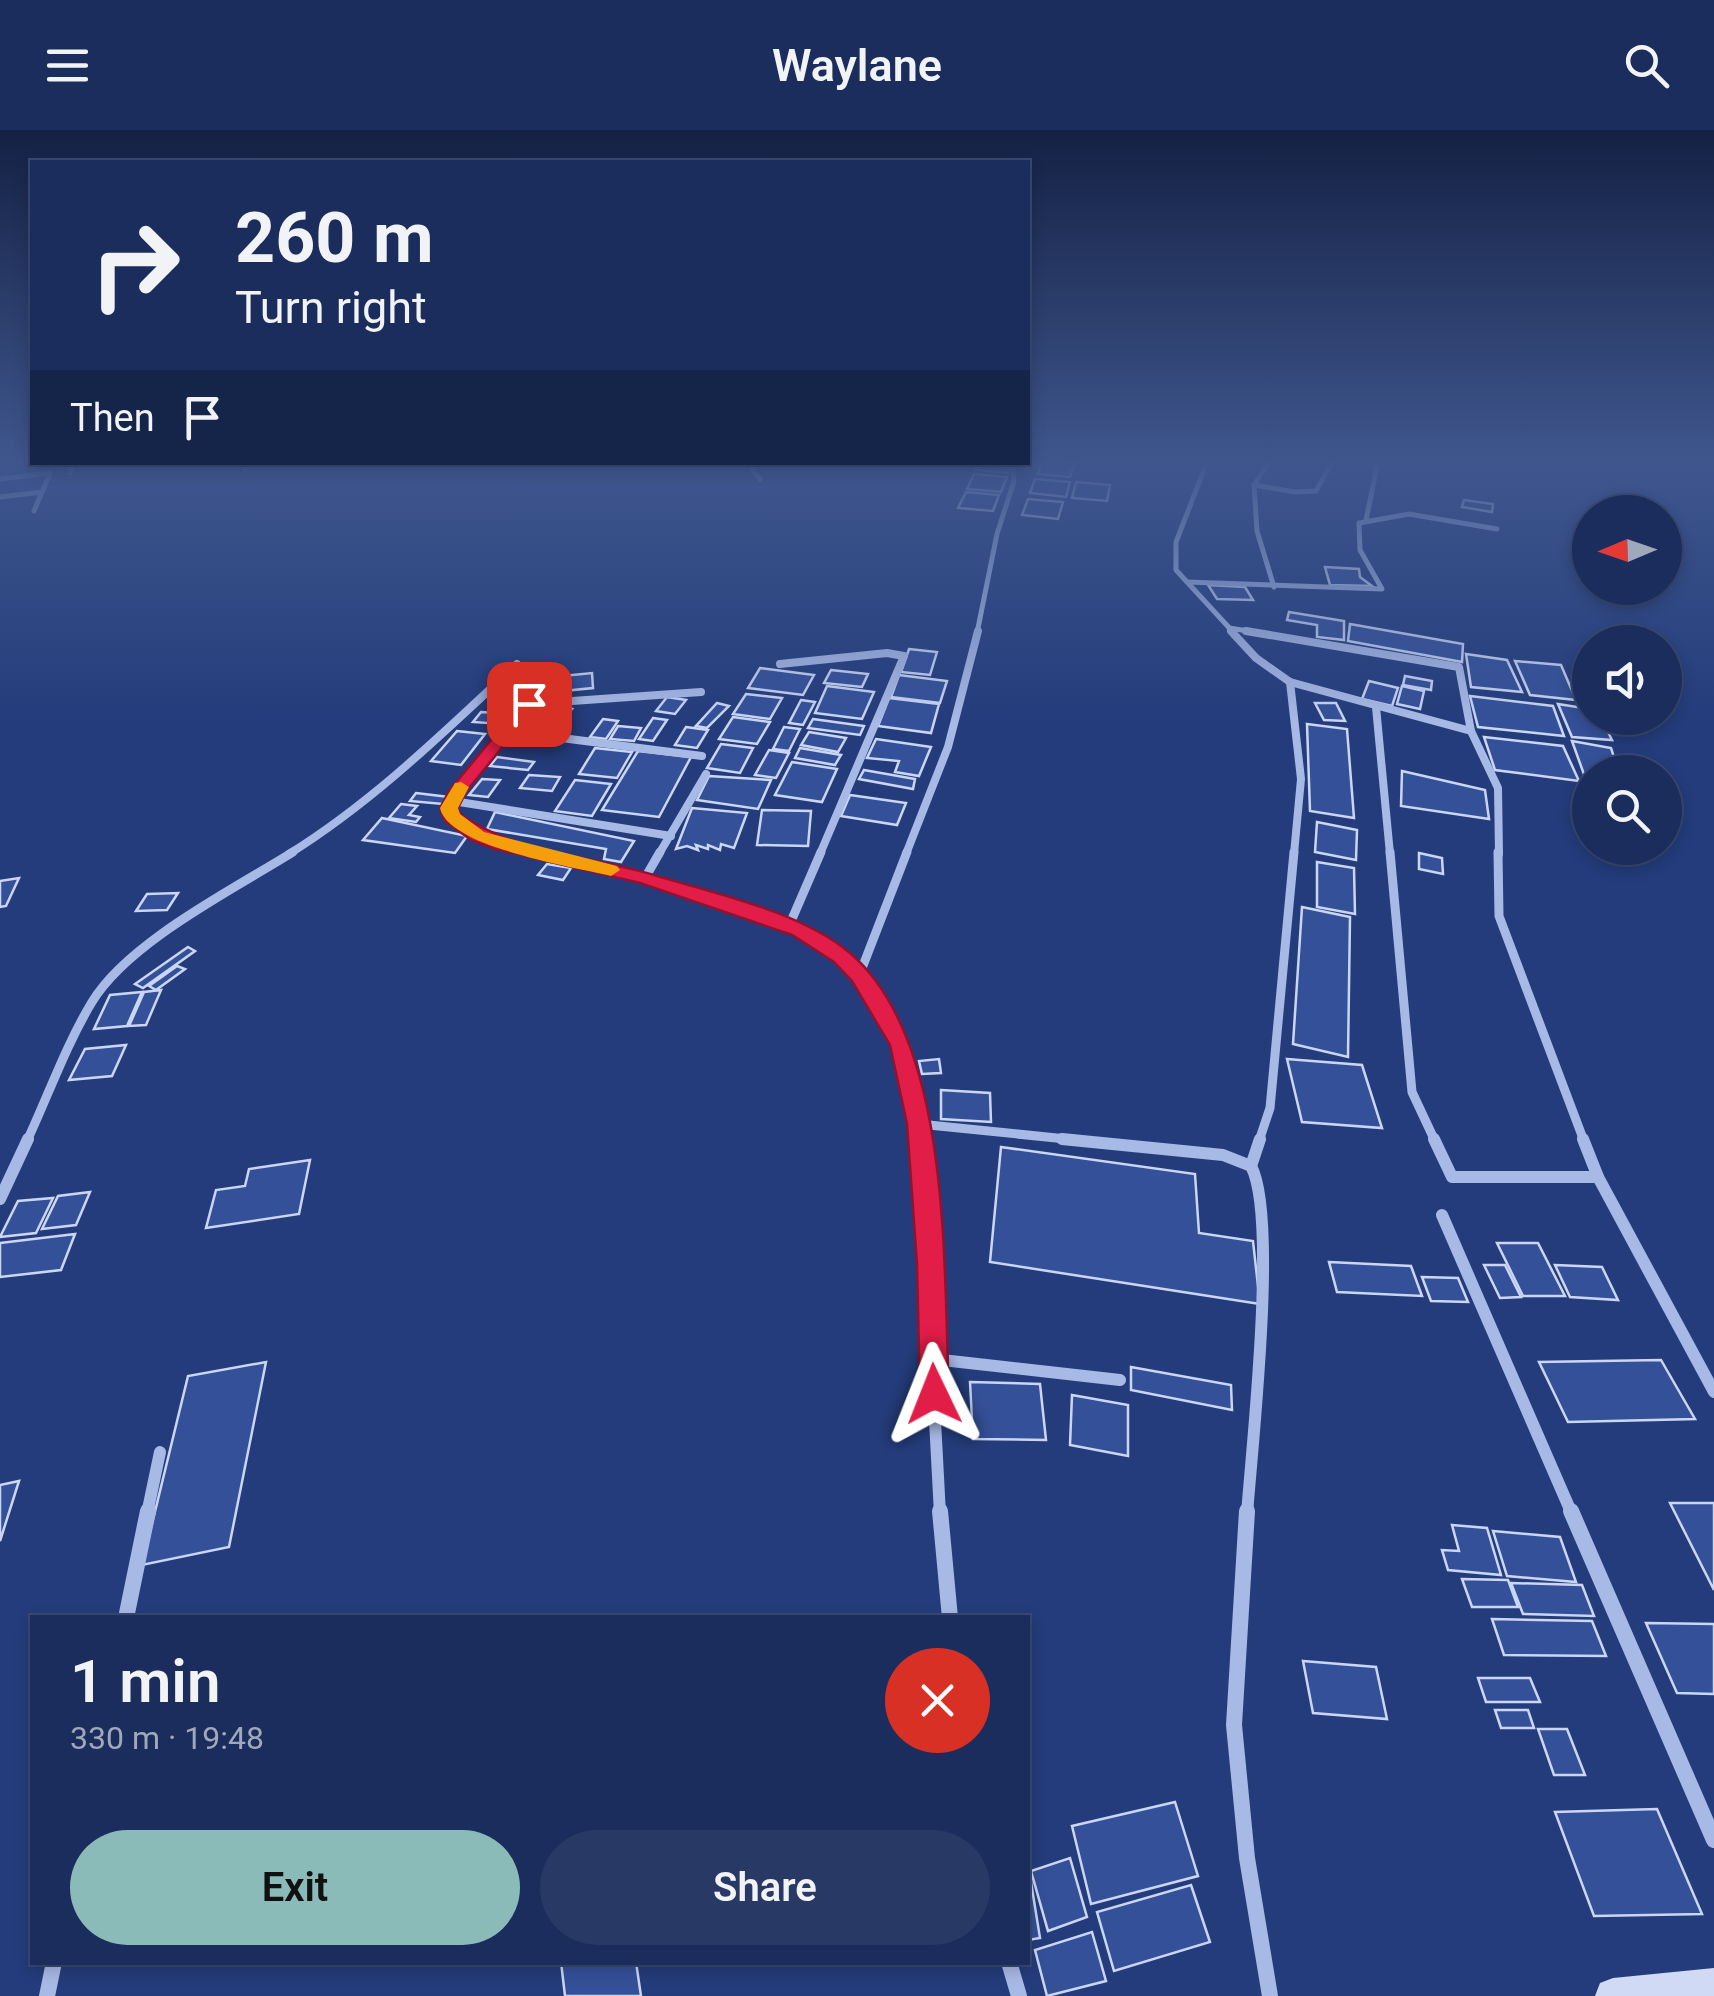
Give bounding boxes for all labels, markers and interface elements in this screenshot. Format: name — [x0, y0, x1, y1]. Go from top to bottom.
icon: menu — [40, 38, 95, 93]
icon: search — [1619, 38, 1674, 93]
text: Waylane — [772, 39, 942, 92]
text: 260 m — [235, 197, 434, 279]
icon: right — [70, 200, 200, 330]
text: Turn right — [235, 281, 427, 334]
icon: arrive — [175, 390, 230, 445]
text: Then — [70, 396, 155, 440]
north arrow — [1572, 495, 1682, 605]
map controls — [1572, 495, 1682, 865]
button: sound — [1572, 625, 1682, 735]
pin — [487, 662, 572, 747]
icon: arrive — [502, 677, 557, 732]
button: search — [1572, 755, 1682, 865]
position arrow — [882, 1342, 986, 1446]
text: 1 min — [70, 1646, 220, 1717]
button: close — [885, 1648, 990, 1753]
text: 330 m · 19:48 — [70, 1719, 264, 1757]
button: Exit — [70, 1830, 520, 1945]
button: Share — [540, 1830, 990, 1945]

